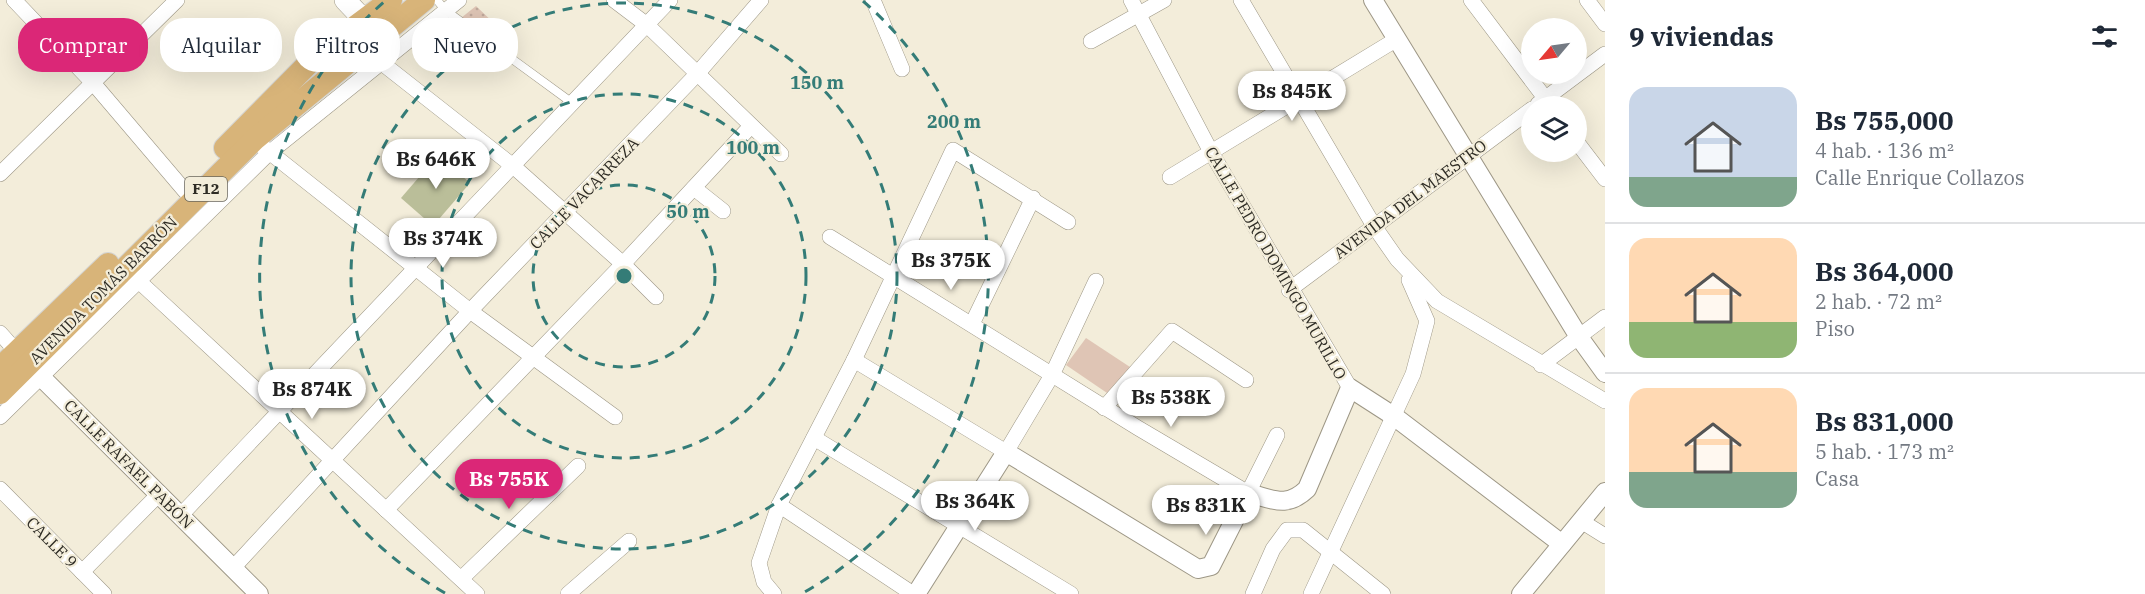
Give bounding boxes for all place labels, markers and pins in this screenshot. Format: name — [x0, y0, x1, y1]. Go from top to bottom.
pin: Bs 845K — [1237, 71, 1347, 122]
pin: Bs 646K — [381, 139, 491, 190]
pin: Bs 374K — [388, 218, 498, 269]
pin: Bs 375K — [896, 240, 1006, 291]
centre of rings — [614, 266, 634, 286]
pin: Bs 874K — [257, 369, 367, 420]
pin: Bs 538K — [1116, 377, 1226, 428]
pin: Bs 755K — [454, 459, 564, 510]
pin: Bs 364K — [920, 481, 1030, 532]
pin: Bs 831K — [1151, 485, 1261, 536]

